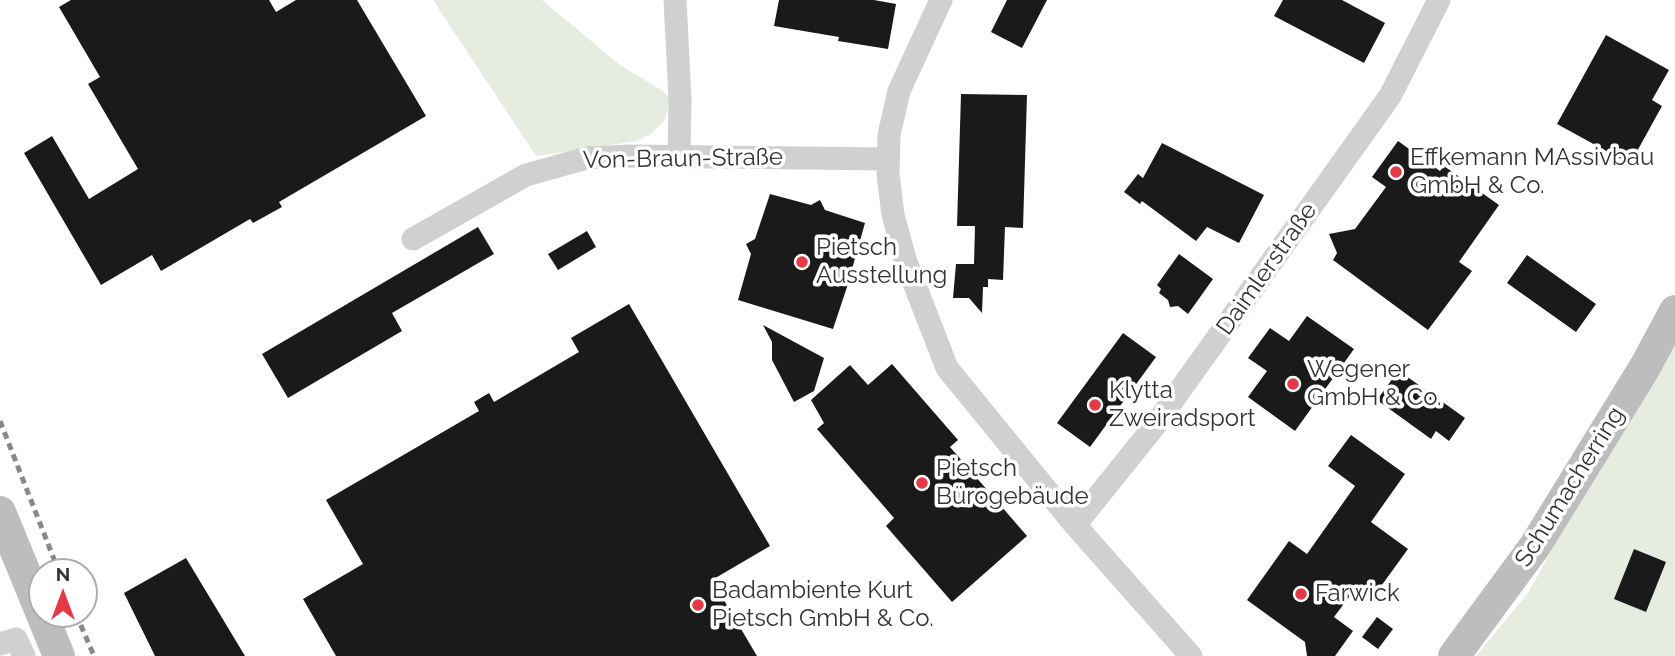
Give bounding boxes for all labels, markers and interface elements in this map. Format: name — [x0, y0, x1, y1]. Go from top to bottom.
street label: Von-Braun-Straße — [583, 143, 783, 175]
place label: Effkemann MAssivbau GmbH & Co. — [1410, 144, 1654, 200]
marker: Effkemann MAssivbau GmbH & Co. — [1388, 164, 1404, 180]
street label: Daimlerstraße — [1211, 197, 1323, 341]
place label: Pietsch Ausstellung — [816, 234, 947, 290]
marker: Pietsch Ausstellung — [794, 254, 810, 270]
place label: Wegener GmbH & Co. — [1307, 356, 1442, 412]
marker: Wegener GmbH & Co. — [1285, 376, 1301, 392]
place label: Klytta Zweiradsport — [1109, 377, 1256, 433]
marker: Klytta Zweiradsport — [1087, 397, 1103, 413]
street label: Schumacherring — [1509, 402, 1631, 572]
place label: Pietsch Bürogebäude — [936, 455, 1089, 511]
marker: Pietsch Bürogebäude — [914, 475, 930, 491]
north arrow — [28, 558, 98, 628]
text: N — [56, 563, 70, 585]
place label: Badambiente Kurt Pietsch GmbH & Co. — [712, 577, 934, 633]
place label: Farwick — [1315, 580, 1400, 608]
marker: Farwick — [1293, 586, 1309, 602]
marker: Badambiente Kurt Pietsch GmbH & Co. — [690, 597, 706, 613]

